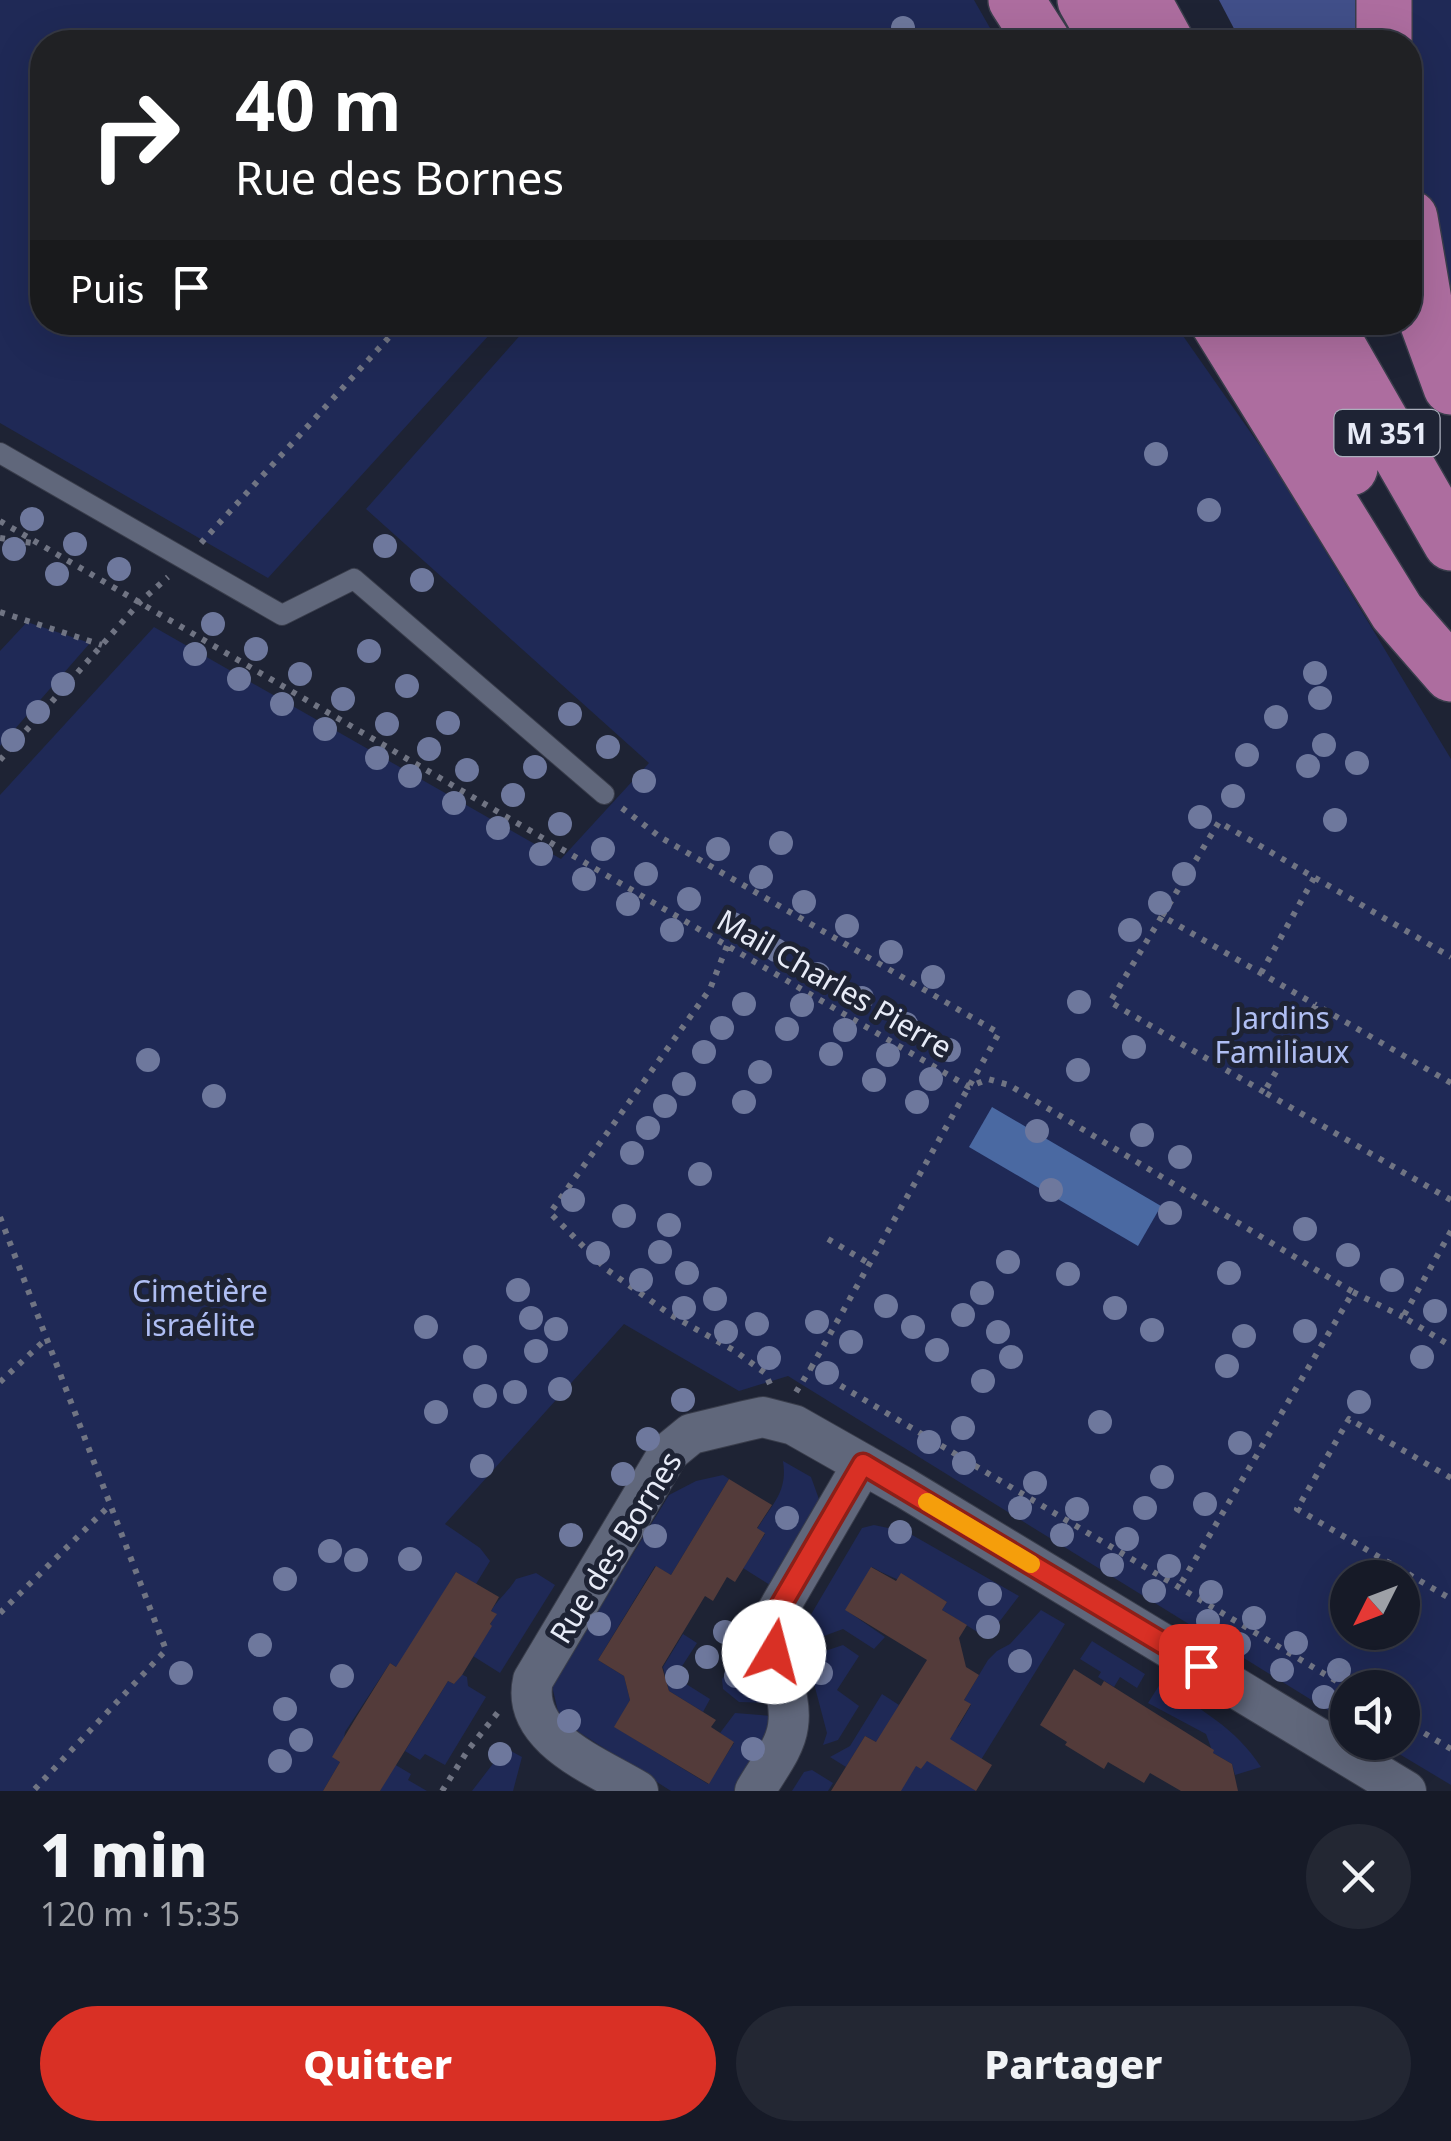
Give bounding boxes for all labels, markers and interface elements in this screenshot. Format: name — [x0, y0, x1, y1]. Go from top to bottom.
text: 40 m — [235, 56, 402, 152]
icon: right — [70, 70, 200, 200]
text: Rue des Bornes — [235, 147, 564, 208]
icon: arrive — [164, 260, 219, 315]
text: Puis — [70, 262, 144, 314]
road number: M 351 — [1334, 410, 1440, 456]
street label: Mail Charles Pierre — [710, 899, 960, 1067]
park label: Jardins Familiaux — [1215, 997, 1350, 1072]
park label: Cimetière israélite — [132, 1270, 268, 1345]
street label: Rue des Bornes — [539, 1443, 691, 1651]
north arrow — [1330, 1560, 1420, 1650]
map controls — [1330, 1560, 1420, 1760]
position arrow — [722, 1600, 826, 1704]
pin — [1159, 1624, 1244, 1709]
icon: arrive — [1174, 1639, 1229, 1694]
button: sound — [1330, 1670, 1420, 1760]
text: 1 min — [40, 1813, 208, 1895]
button: close — [1306, 1824, 1411, 1929]
text: 120 m · 15:35 — [40, 1892, 240, 1935]
button: Quitter — [40, 2006, 716, 2121]
button: Partager — [736, 2006, 1411, 2121]

